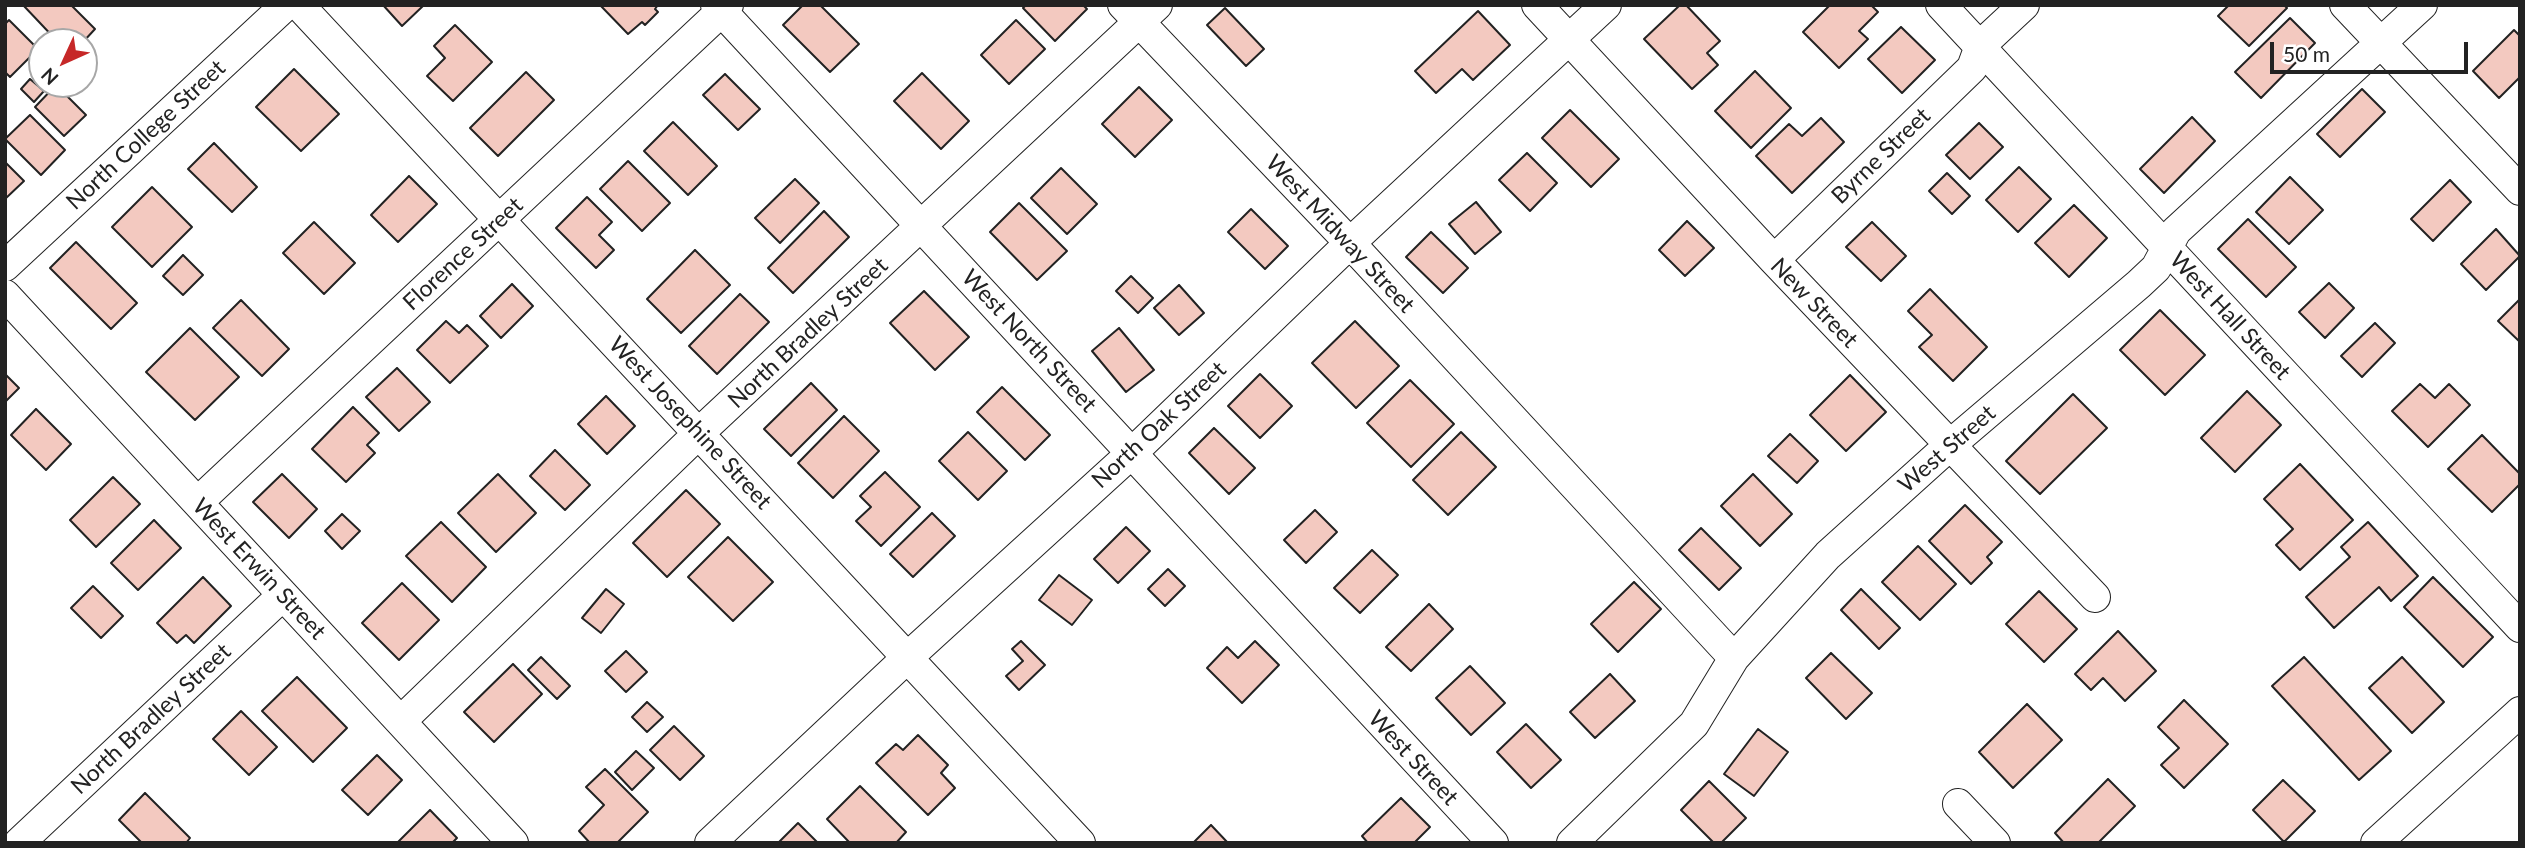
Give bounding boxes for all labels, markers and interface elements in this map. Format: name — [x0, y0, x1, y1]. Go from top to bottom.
north arrow — [28, 28, 98, 98]
scale bar — [2273, 28, 2471, 72]
text: 50 m — [2283, 41, 2330, 66]
street label: North College Street — [61, 54, 231, 216]
text: N — [36, 63, 63, 90]
street label: Byrne Street — [1826, 102, 1936, 210]
street label: West Midway Street — [1260, 149, 1420, 319]
street label: Florence Street — [397, 192, 529, 316]
street label: West Hall Street — [2164, 246, 2296, 386]
street label: North Bradley Street — [722, 252, 894, 414]
street label: New Street — [1765, 253, 1863, 353]
street label: West North Street — [956, 264, 1102, 418]
street label: West Josephine Street — [603, 331, 777, 515]
street label: North Oak Street — [1086, 356, 1232, 494]
street label: West Street — [1893, 399, 2001, 499]
street label: West Erwin Street — [187, 493, 331, 645]
street label: North Bradley Street — [65, 638, 237, 800]
street label: West Street — [1362, 705, 1464, 811]

